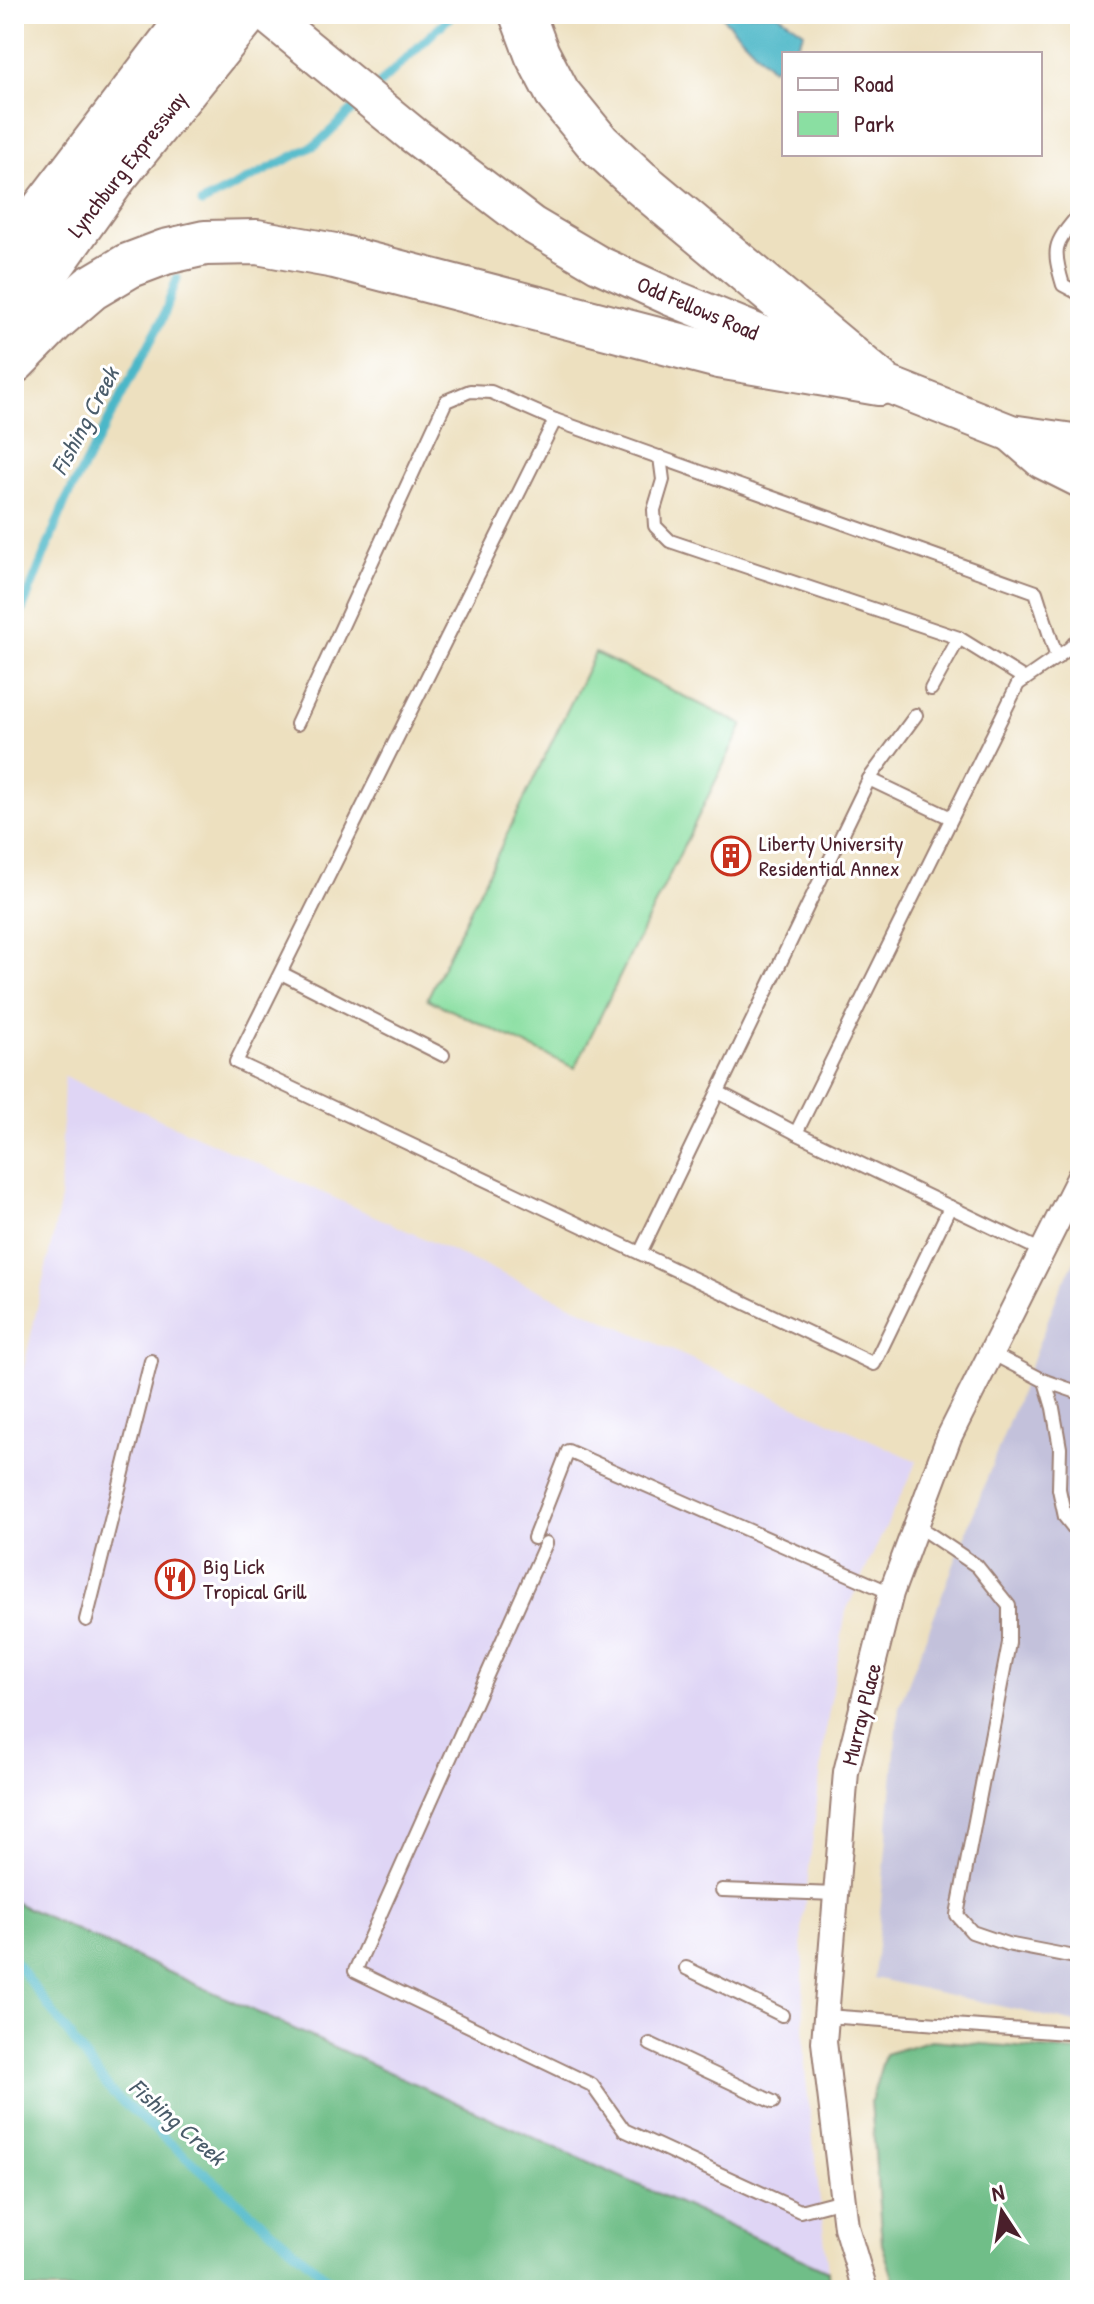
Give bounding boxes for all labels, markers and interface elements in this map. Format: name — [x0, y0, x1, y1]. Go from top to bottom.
legend — [782, 52, 1042, 156]
text: Road — [854, 67, 893, 99]
street label: Lynchburg Expressway — [60, 85, 194, 243]
text: Park — [854, 107, 894, 139]
street label: Odd Fellows Road — [632, 269, 764, 347]
water label: Fishing Creek — [42, 359, 128, 480]
place label: Liberty University Residential Annex — [759, 828, 904, 883]
building icon: Liberty University Residential Annex — [710, 835, 752, 877]
place label: Big Lick Tropical Grill — [203, 1551, 307, 1606]
restaurant icon: Big Lick Tropical Grill — [154, 1558, 196, 1600]
street label: Murray Place — [834, 1660, 888, 1768]
water label: Fishing Creek — [122, 2071, 234, 2174]
north arrow — [962, 2172, 1042, 2252]
text: N — [989, 2176, 1007, 2208]

